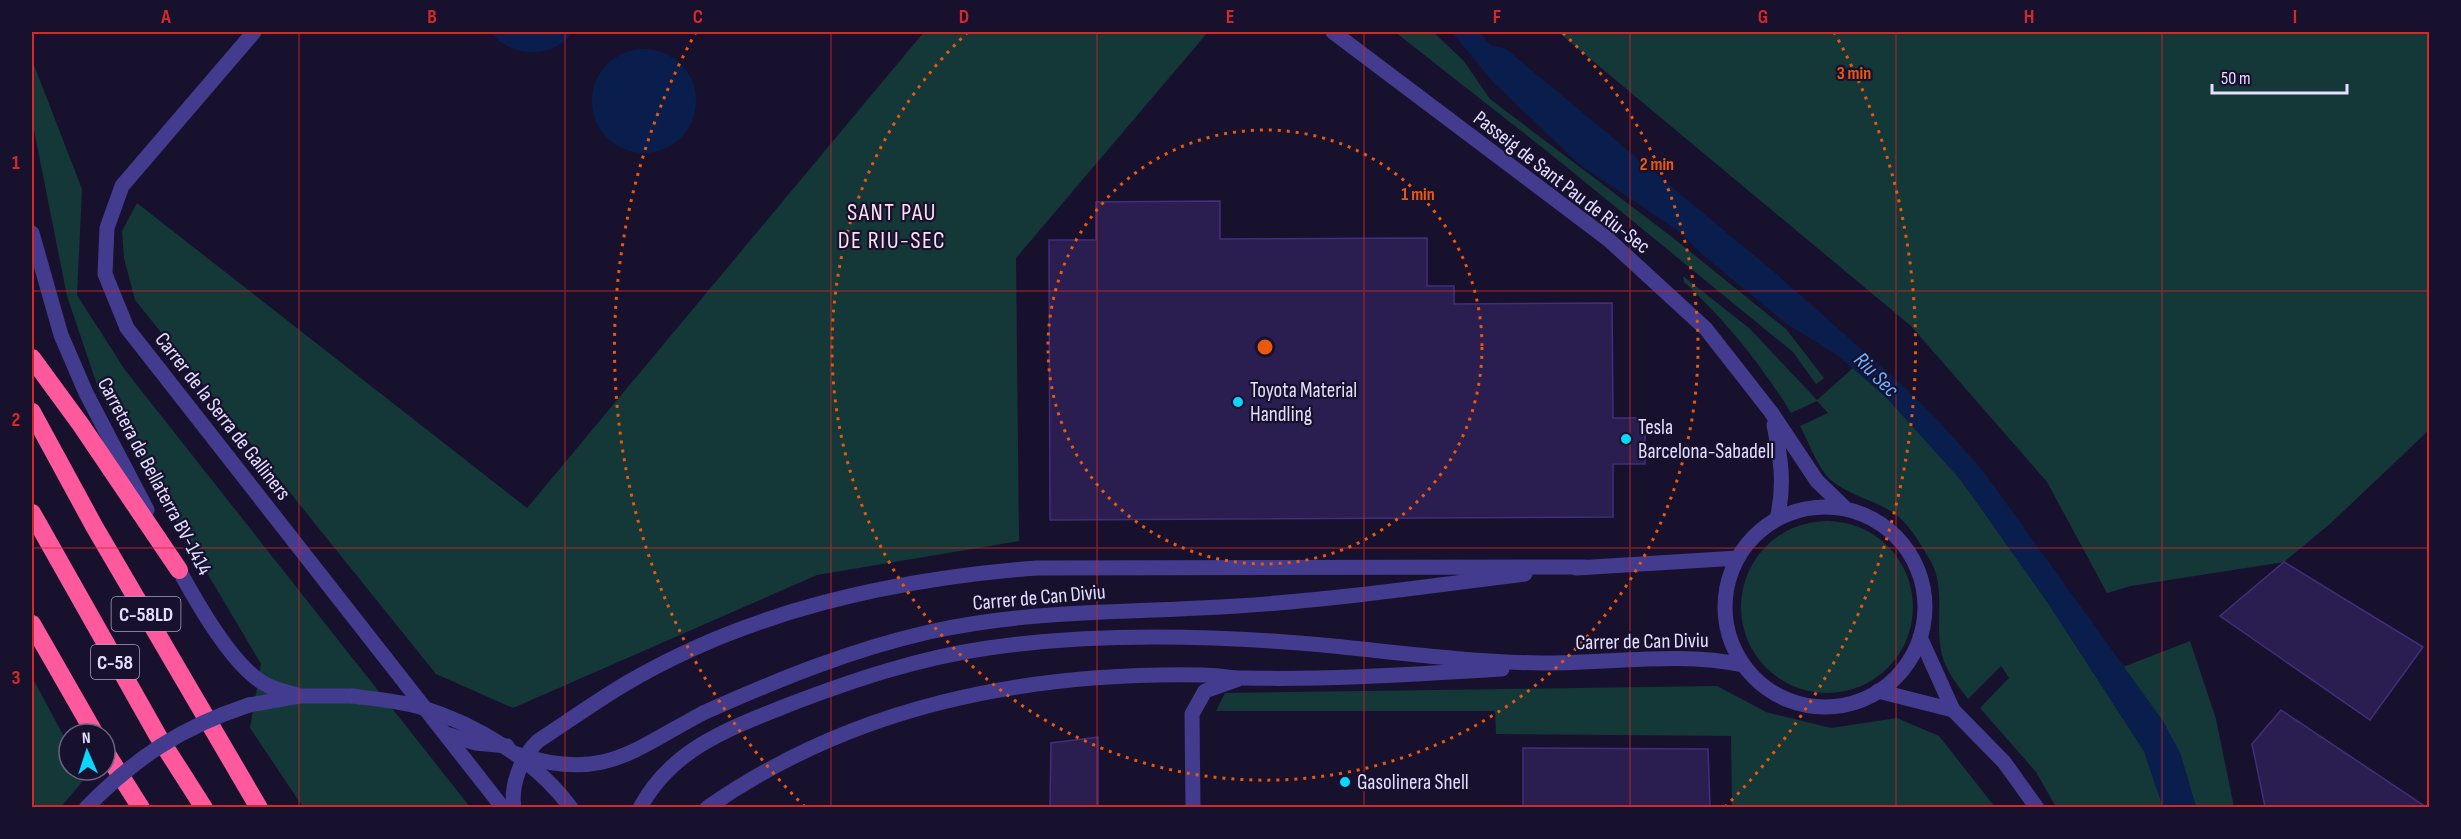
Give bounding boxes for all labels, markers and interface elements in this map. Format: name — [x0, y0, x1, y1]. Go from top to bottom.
text: A — [160, 5, 171, 29]
text: B — [427, 5, 437, 29]
text: C — [693, 5, 703, 29]
text: D — [959, 5, 969, 29]
text: E — [1226, 5, 1234, 29]
text: F — [1493, 5, 1501, 29]
text: G — [1758, 5, 1768, 29]
text: H — [2024, 5, 2034, 29]
text: I — [2293, 5, 2297, 29]
scale bar — [2212, 57, 2347, 95]
text: 3 min — [1837, 63, 1871, 84]
text: 50 m — [2221, 68, 2251, 89]
street label: Passeig de Sant Pau de Riu-Sec — [1468, 106, 1655, 259]
text: 1 — [12, 151, 20, 175]
text: 2 min — [1640, 154, 1674, 175]
text: 1 min — [1401, 184, 1435, 205]
district label: SANT PAU DE RIU-SEC — [838, 198, 946, 255]
street label: Carrer de la Serra de Galliners — [149, 328, 296, 505]
centre of rings — [1255, 337, 1275, 357]
water label: Riu Sec — [1848, 347, 1904, 404]
street label: Carretera de Bellaterra BV-1414 — [92, 373, 217, 579]
place label: Toyota Material Handling — [1250, 378, 1357, 427]
marker: Toyota Material Handling — [1231, 395, 1245, 409]
text: 2 — [12, 408, 20, 432]
place label: Tesla Barcelona-Sabadell — [1638, 415, 1774, 464]
marker: Tesla Barcelona-Sabadell — [1619, 432, 1633, 446]
street label: Carrer de Can Diviu — [972, 579, 1107, 616]
road number: C-58LD — [112, 597, 180, 631]
street label: Carrer de Can Diviu — [1575, 628, 1709, 655]
road number: C-58 — [91, 645, 139, 679]
text: 3 — [12, 666, 21, 690]
north arrow — [57, 722, 117, 782]
text: N — [82, 729, 91, 748]
place label: Gasolinera Shell — [1357, 770, 1469, 795]
marker: Gasolinera Shell — [1338, 775, 1352, 789]

